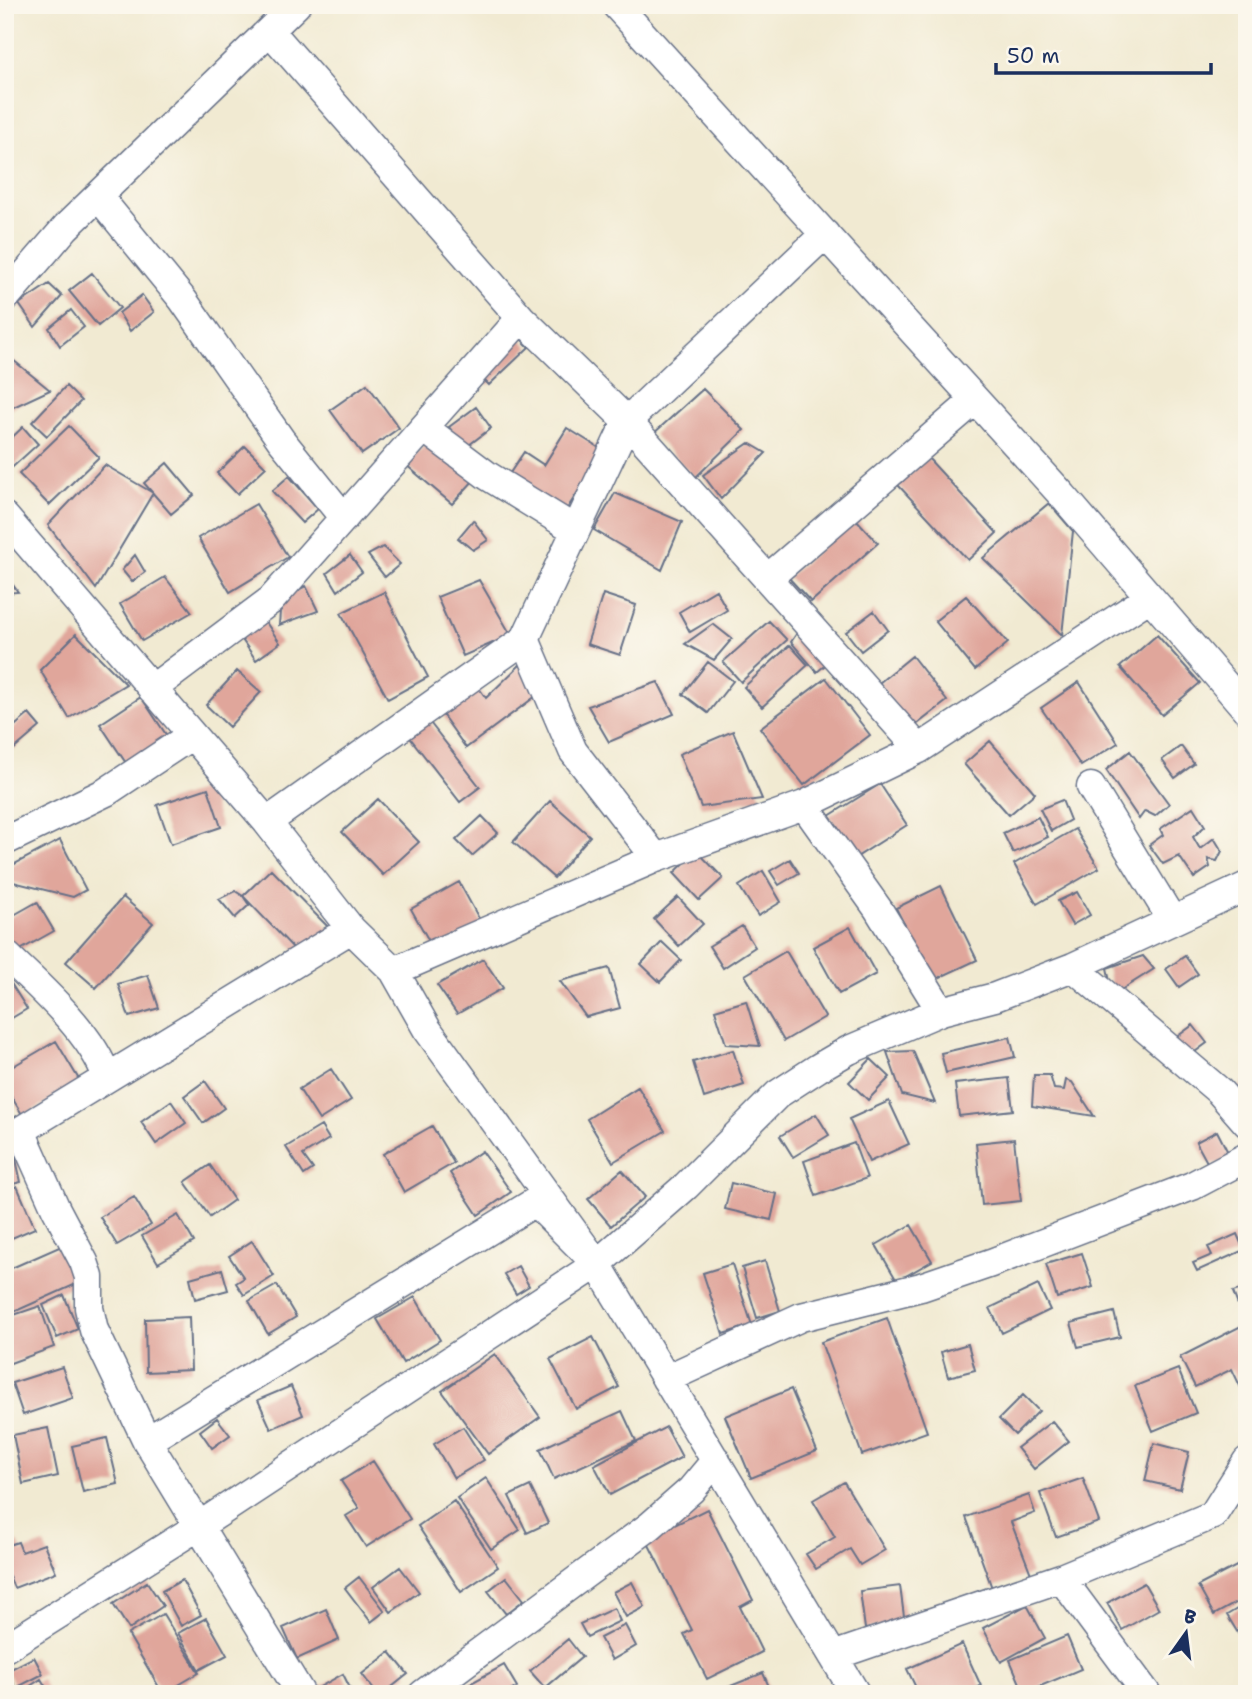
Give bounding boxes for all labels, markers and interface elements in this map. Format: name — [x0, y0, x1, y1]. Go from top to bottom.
scale bar — [996, 32, 1212, 76]
text: 50 m — [1007, 42, 1060, 70]
north arrow — [1150, 1598, 1220, 1668]
text: B — [1181, 1603, 1199, 1631]

